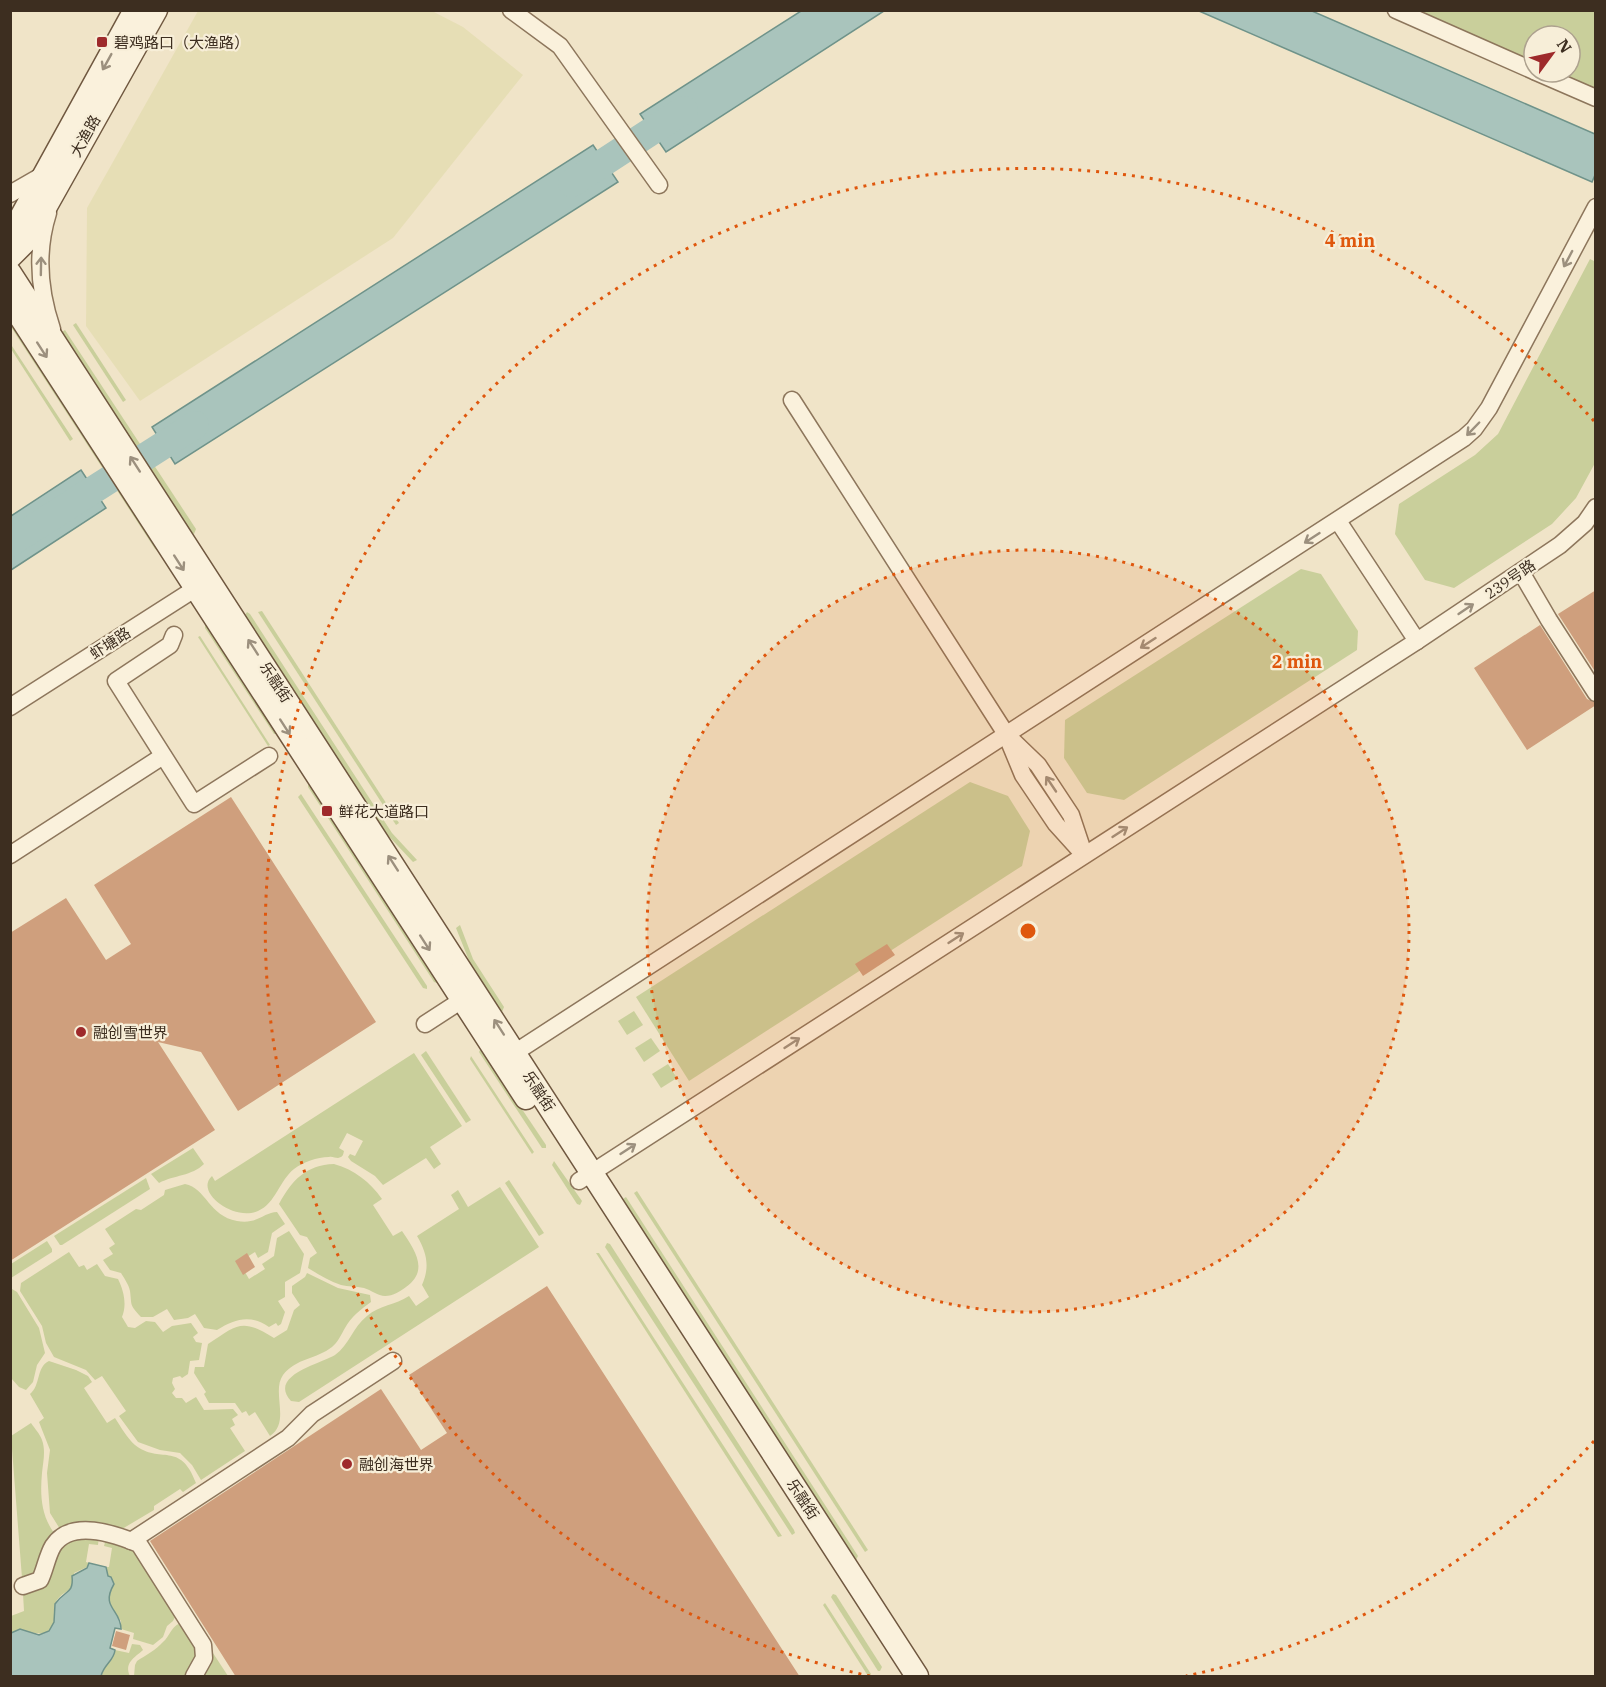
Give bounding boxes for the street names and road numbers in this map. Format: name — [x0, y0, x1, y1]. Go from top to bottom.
street label: 大渔路 — [66, 112, 104, 160]
street label: 239号路 — [1481, 555, 1539, 603]
street label: 虾塘路 — [86, 623, 134, 663]
street label: 乐融街 — [256, 658, 296, 706]
street label: 乐融街 — [519, 1067, 559, 1115]
street label: 乐融街 — [783, 1475, 823, 1523]

